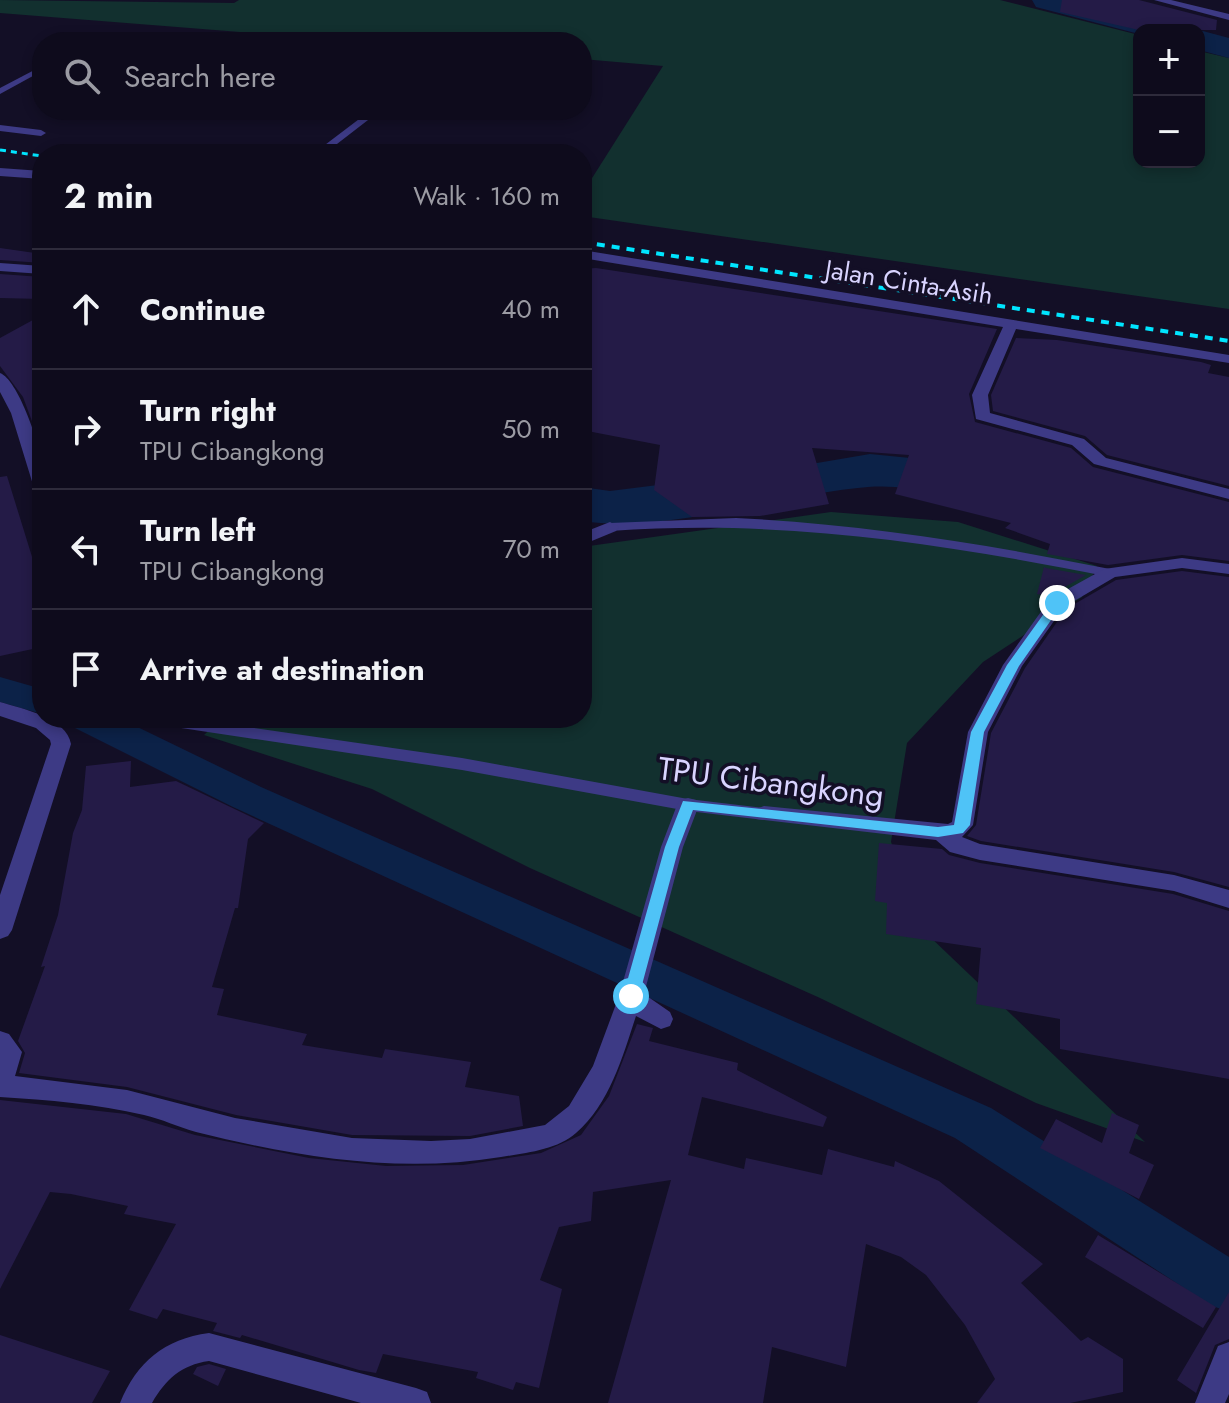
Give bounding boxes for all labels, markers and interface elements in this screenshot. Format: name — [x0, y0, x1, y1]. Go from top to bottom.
map controls — [1133, 24, 1205, 168]
button: + — [1133, 24, 1205, 96]
search box — [32, 32, 592, 120]
icon: search — [60, 54, 104, 98]
text: Search here — [124, 55, 276, 98]
button: − — [1133, 96, 1205, 168]
text: 2 min — [64, 172, 153, 221]
text: Walk · 160 m — [413, 177, 560, 215]
street label: Jalan Cinta-Asih — [820, 250, 996, 314]
icon: ahead — [64, 287, 108, 331]
text: Continue — [140, 288, 266, 331]
text: 40 m — [501, 290, 560, 328]
text: Turn right — [140, 389, 276, 432]
icon: right — [64, 407, 108, 451]
text: 50 m — [502, 410, 560, 448]
text: TPU Cibangkong — [140, 432, 325, 470]
text: Turn left — [140, 509, 255, 552]
icon: left — [64, 527, 108, 571]
text: 70 m — [503, 530, 560, 568]
text: TPU Cibangkong — [140, 552, 325, 590]
route end — [1039, 585, 1075, 621]
icon: arrive — [64, 647, 108, 691]
text: Arrive at destination — [140, 648, 425, 691]
street label: TPU Cibangkong — [656, 745, 886, 819]
route start — [613, 978, 649, 1014]

